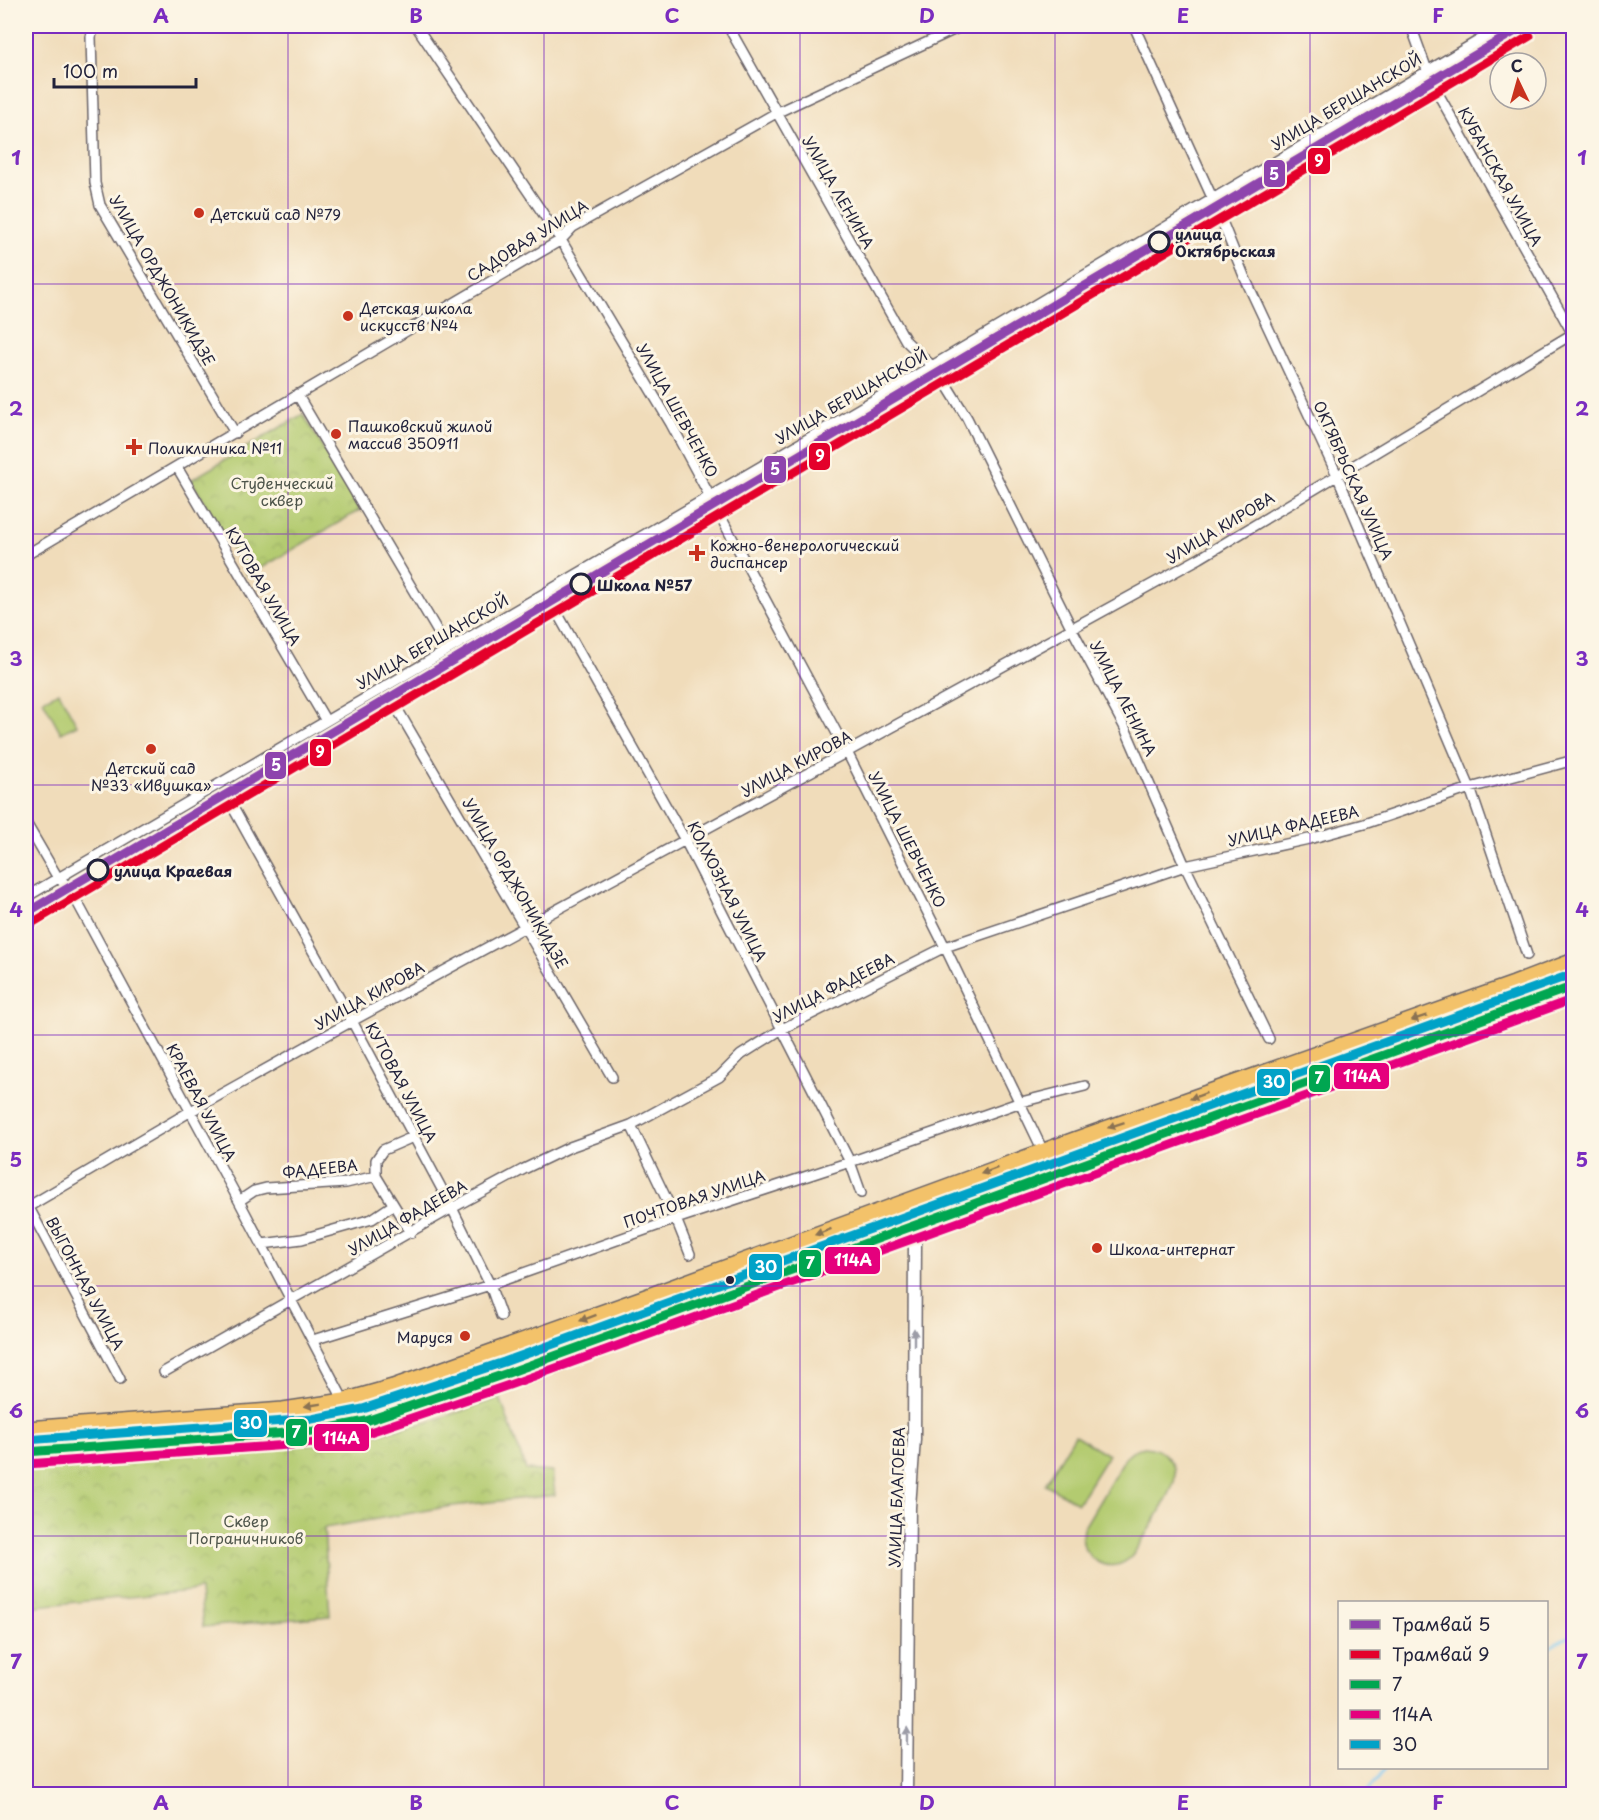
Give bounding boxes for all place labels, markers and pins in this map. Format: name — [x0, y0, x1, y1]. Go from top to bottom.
place label: Детский сад №79 — [210, 202, 341, 225]
marker: Детский сад №79 — [192, 206, 206, 220]
place label: улица Октябрьская — [1175, 222, 1276, 262]
marker: улица Октябрьская — [1148, 231, 1170, 253]
place label: Детская школа искусств №4 — [359, 296, 473, 336]
marker: Детская школа искусств №4 — [341, 309, 355, 323]
place label: Пашковский жилой массив 350911 — [348, 414, 493, 454]
marker: Пашковский жилой массив 350911 — [329, 427, 343, 441]
place label: Поликлиника №11 — [148, 436, 282, 459]
marker: Поликлиника №11 — [125, 438, 143, 456]
place label: Кожно-венерологический диспансер — [710, 533, 899, 573]
marker: Кожно-венерологический диспансер — [688, 544, 706, 562]
marker: Школа №57 — [570, 573, 592, 595]
place label: Школа №57 — [597, 573, 693, 596]
marker: Детский сад №33 «Ивушка» — [144, 742, 158, 756]
place label: Детский сад №33 «Ивушка» — [91, 756, 212, 796]
marker: улица Краевая — [87, 859, 109, 881]
place label: улица Краевая — [114, 859, 232, 882]
place label: Школа-интернат — [1109, 1237, 1235, 1260]
marker: Школа-интернат — [1090, 1241, 1104, 1255]
unlabelled marker — [724, 1274, 736, 1286]
place label: Маруся — [397, 1325, 453, 1348]
marker: Маруся — [458, 1329, 472, 1343]

